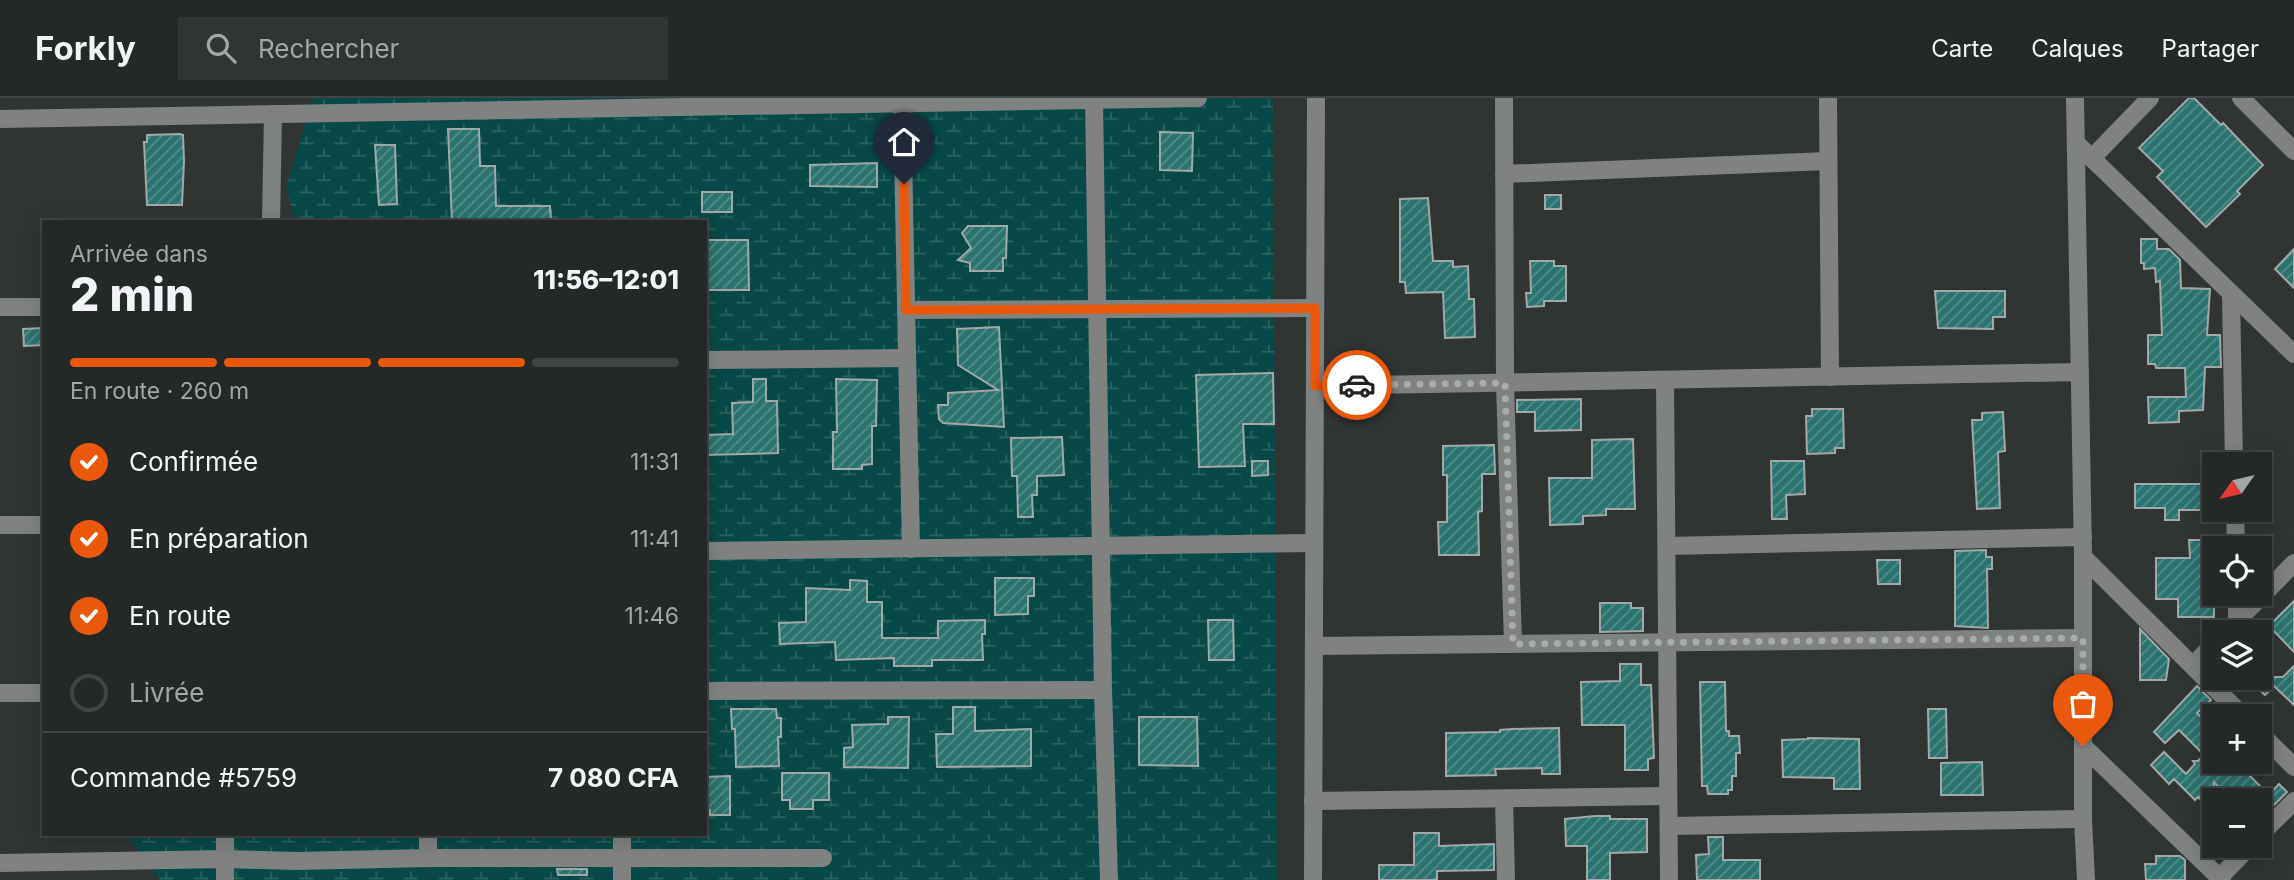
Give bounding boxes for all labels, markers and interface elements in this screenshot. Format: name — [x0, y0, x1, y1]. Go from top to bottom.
search box — [178, 17, 668, 80]
text: Forkly — [35, 28, 136, 68]
icon: search — [202, 29, 240, 67]
text: Rechercher — [258, 33, 399, 64]
text: Carte — [1931, 34, 1993, 63]
text: Calques — [2031, 34, 2124, 63]
text: Partager — [2162, 34, 2259, 63]
pin — [874, 112, 934, 184]
icon: home — [885, 123, 923, 161]
text: Arrivée dans — [70, 240, 208, 268]
text: 11:56–12:01 — [533, 264, 679, 295]
text: 2 min — [70, 266, 194, 322]
courier — [1322, 350, 1392, 420]
icon: car — [1338, 366, 1376, 404]
text: En route · 260 m — [70, 377, 249, 405]
icon: check — [70, 443, 108, 481]
text: Confirmée — [129, 446, 258, 477]
text: 11:31 — [630, 448, 679, 476]
north arrow — [2202, 452, 2272, 522]
map controls — [2202, 452, 2272, 858]
icon: check — [70, 520, 108, 558]
text: En préparation — [129, 523, 309, 554]
text: 11:41 — [630, 525, 679, 553]
button: locate — [2202, 536, 2272, 606]
icon: check — [70, 597, 108, 635]
text: En route — [129, 600, 231, 631]
text: 11:46 — [625, 602, 679, 630]
button: layers — [2202, 620, 2272, 690]
pin — [2053, 674, 2113, 746]
text: Livrée — [129, 677, 204, 708]
icon: bag — [2064, 685, 2102, 723]
button: + — [2202, 704, 2272, 774]
text: Commande #5759 — [70, 762, 297, 793]
text: 7 080 CFA — [548, 762, 679, 793]
button: − — [2202, 788, 2272, 858]

